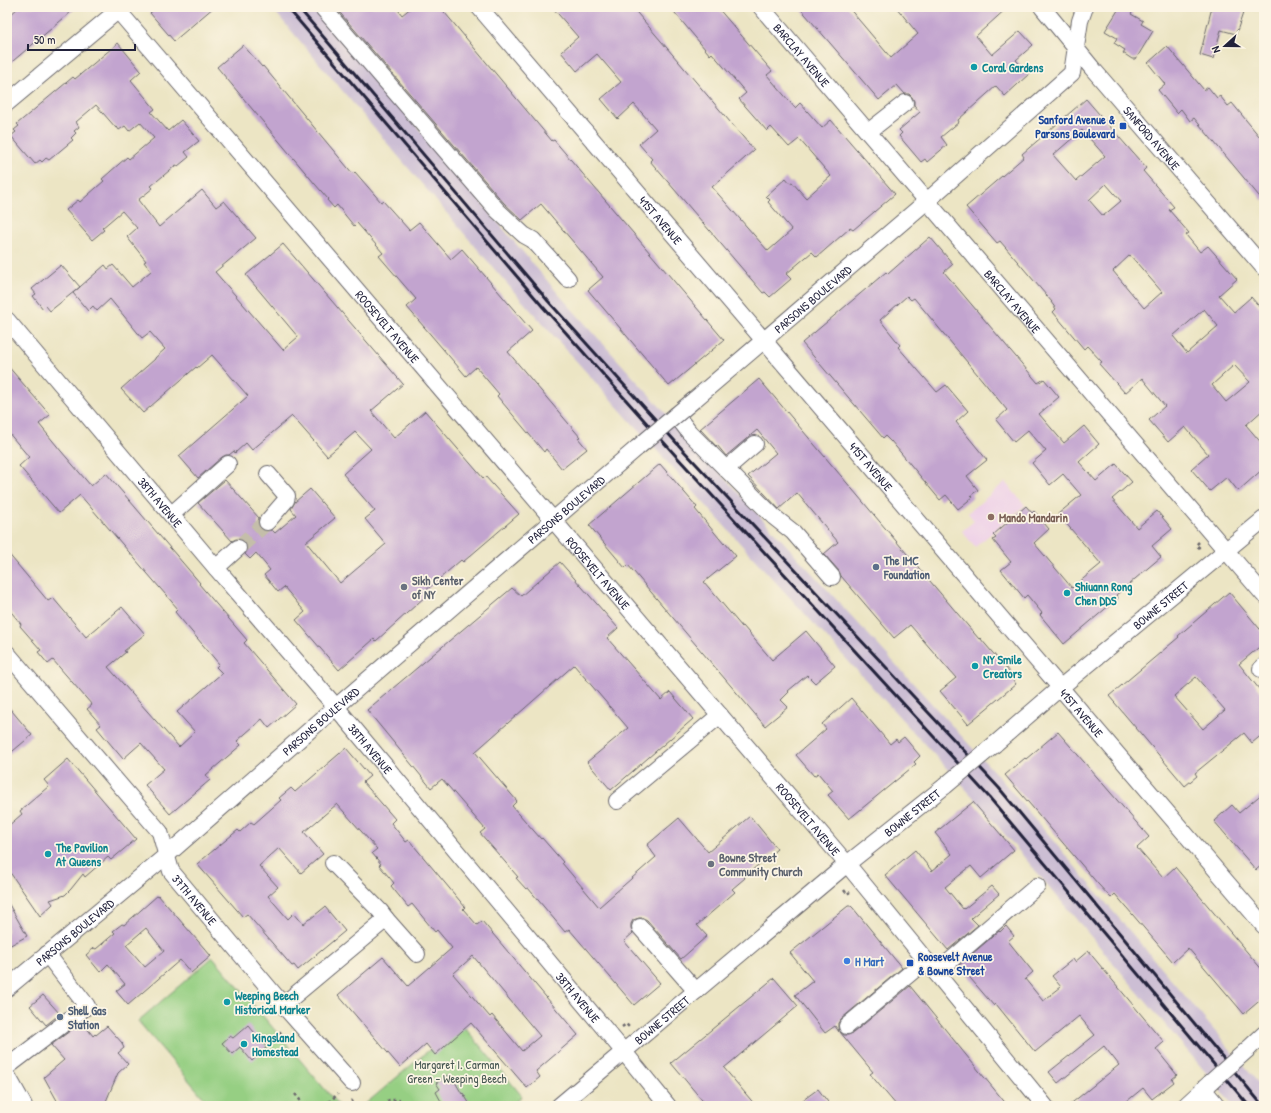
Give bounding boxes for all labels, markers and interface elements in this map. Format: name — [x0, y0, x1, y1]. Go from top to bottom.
street label: BARCLAY AVENUE — [770, 19, 834, 91]
scale bar — [28, 26, 135, 52]
north arrow — [1205, 26, 1245, 66]
text: 50 m — [34, 31, 55, 48]
text: N — [1208, 44, 1223, 55]
place label: Coral Gardens — [982, 59, 1044, 76]
marker: Coral Gardens — [969, 62, 979, 72]
street label: SANFORD AVENUE — [1120, 102, 1185, 174]
place label: Sanford Avenue & Parsons Boulevard — [1035, 111, 1116, 142]
marker: Sanford Avenue & Parsons Boulevard — [1118, 121, 1128, 131]
street label: 41ST AVENUE — [635, 192, 687, 248]
street label: PARSONS BOULEVARD — [770, 261, 855, 337]
street label: BARCLAY AVENUE — [981, 266, 1045, 337]
street label: ROOSEVELT AVENUE — [352, 286, 424, 367]
street label: 41ST AVENUE — [846, 438, 897, 495]
street label: PARSONS BOULEVARD — [524, 471, 608, 547]
street label: 38TH AVENUE — [134, 473, 187, 531]
place label: Mando Mandarin — [999, 509, 1069, 526]
marker: Mando Mandarin — [986, 512, 996, 522]
street label: ROOSEVELT AVENUE — [562, 533, 635, 613]
place label: The IMC Foundation — [883, 552, 931, 583]
marker: The IMC Foundation — [871, 562, 881, 572]
place label: Sikh Center of NY — [412, 572, 464, 603]
street label: BOWNE STREET — [1129, 577, 1192, 633]
place label: Shiuann Rong Chen DDS — [1075, 578, 1133, 609]
marker: Sikh Center of NY — [399, 582, 409, 592]
marker: Shiuann Rong Chen DDS — [1062, 588, 1072, 598]
place label: NY Smile Creators — [983, 651, 1022, 682]
marker: NY Smile Creators — [970, 661, 980, 671]
street label: PARSONS BOULEVARD — [278, 682, 363, 759]
street label: 41ST AVENUE — [1056, 685, 1108, 741]
street label: 38TH AVENUE — [345, 720, 397, 778]
street label: ROOSEVELT AVENUE — [773, 779, 845, 860]
street label: BOWNE STREET — [880, 785, 944, 840]
place label: The Pavilion At Queens — [55, 839, 109, 870]
marker: The Pavilion At Queens — [43, 849, 53, 859]
place label: Bowne Street Community Church — [719, 849, 803, 881]
marker: Bowne Street Community Church — [706, 859, 716, 869]
street label: 37TH AVENUE — [168, 870, 221, 929]
street label: PARSONS BOULEVARD — [32, 894, 118, 969]
place label: Roosevelt Avenue & Bowne Street — [918, 948, 993, 979]
place label: H Mart — [855, 953, 885, 970]
marker: H Mart — [842, 956, 852, 966]
marker: Roosevelt Avenue & Bowne Street — [905, 958, 915, 968]
street label: 38TH AVENUE — [552, 968, 605, 1027]
place label: Weeping Beech Historical Marker — [235, 987, 311, 1018]
street label: BOWNE STREET — [630, 991, 693, 1048]
marker: Weeping Beech Historical Marker — [222, 997, 232, 1007]
place label: Shell Gas Station — [68, 1002, 107, 1033]
marker: Shell Gas Station — [55, 1012, 65, 1022]
place label: Kingsland Homestead — [252, 1029, 299, 1060]
marker: Kingsland Homestead — [239, 1039, 249, 1049]
park label: Margaret I. Carman Green - Weeping Beech — [407, 1056, 507, 1087]

